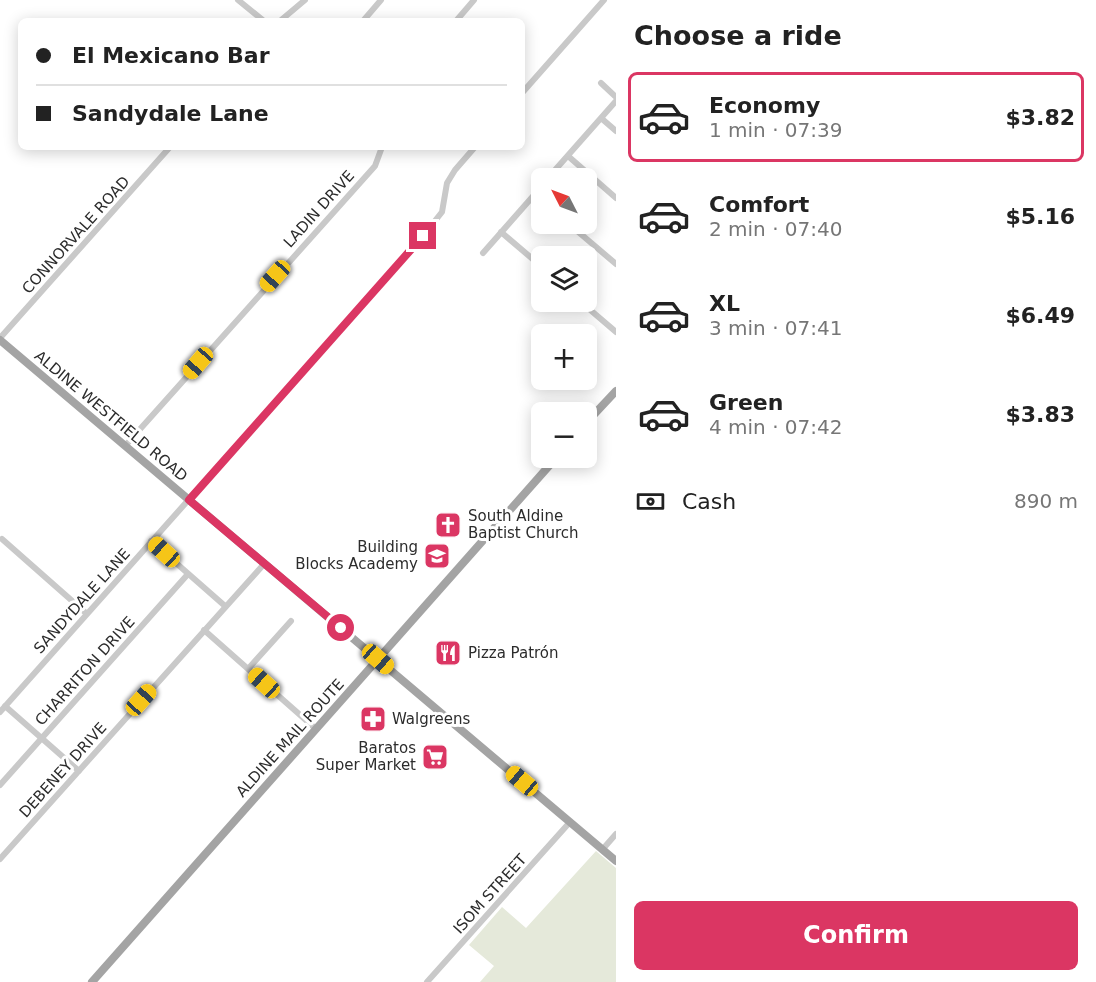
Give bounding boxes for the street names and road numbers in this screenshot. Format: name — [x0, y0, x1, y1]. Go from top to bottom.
street label: LADIN DRIVE — [280, 167, 358, 251]
street label: CONNORVALE ROAD — [18, 172, 134, 298]
street label: ALDINE WESTFIELD ROAD — [31, 347, 191, 485]
street label: SANDYDALE LANE — [30, 545, 134, 657]
street label: CHARRITON DRIVE — [31, 613, 139, 729]
street label: ALDINE MAIL ROUTE — [232, 675, 348, 801]
street label: DEBENEY DRIVE — [16, 719, 110, 821]
street label: ISOM STREET — [450, 850, 531, 937]

